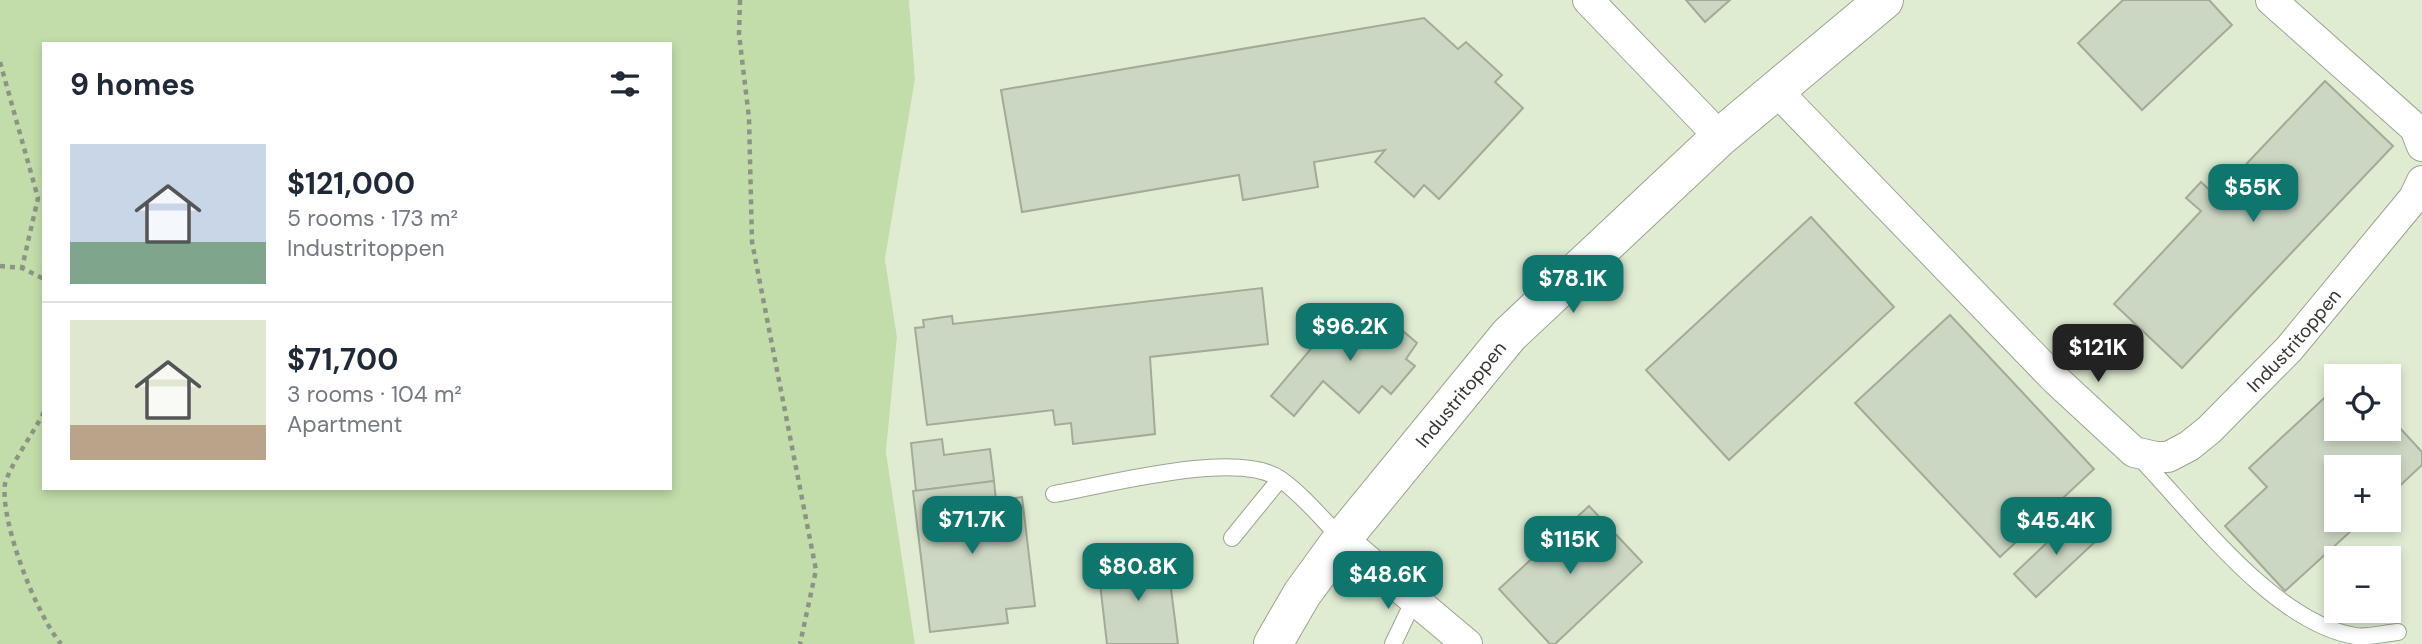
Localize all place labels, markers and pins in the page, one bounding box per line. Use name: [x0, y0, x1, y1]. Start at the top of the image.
pin: $55K: [2212, 164, 2294, 224]
pin: $78.1K: [1516, 256, 1630, 315]
pin: $96.2K: [1293, 304, 1407, 363]
pin: $121K: [2049, 324, 2147, 384]
pin: $71.7K: [915, 496, 1029, 556]
pin: $45.4K: [1999, 498, 2113, 557]
pin: $115K: [1521, 516, 1619, 576]
pin: $80.8K: [1081, 544, 1195, 603]
pin: $48.6K: [1331, 552, 1445, 611]

